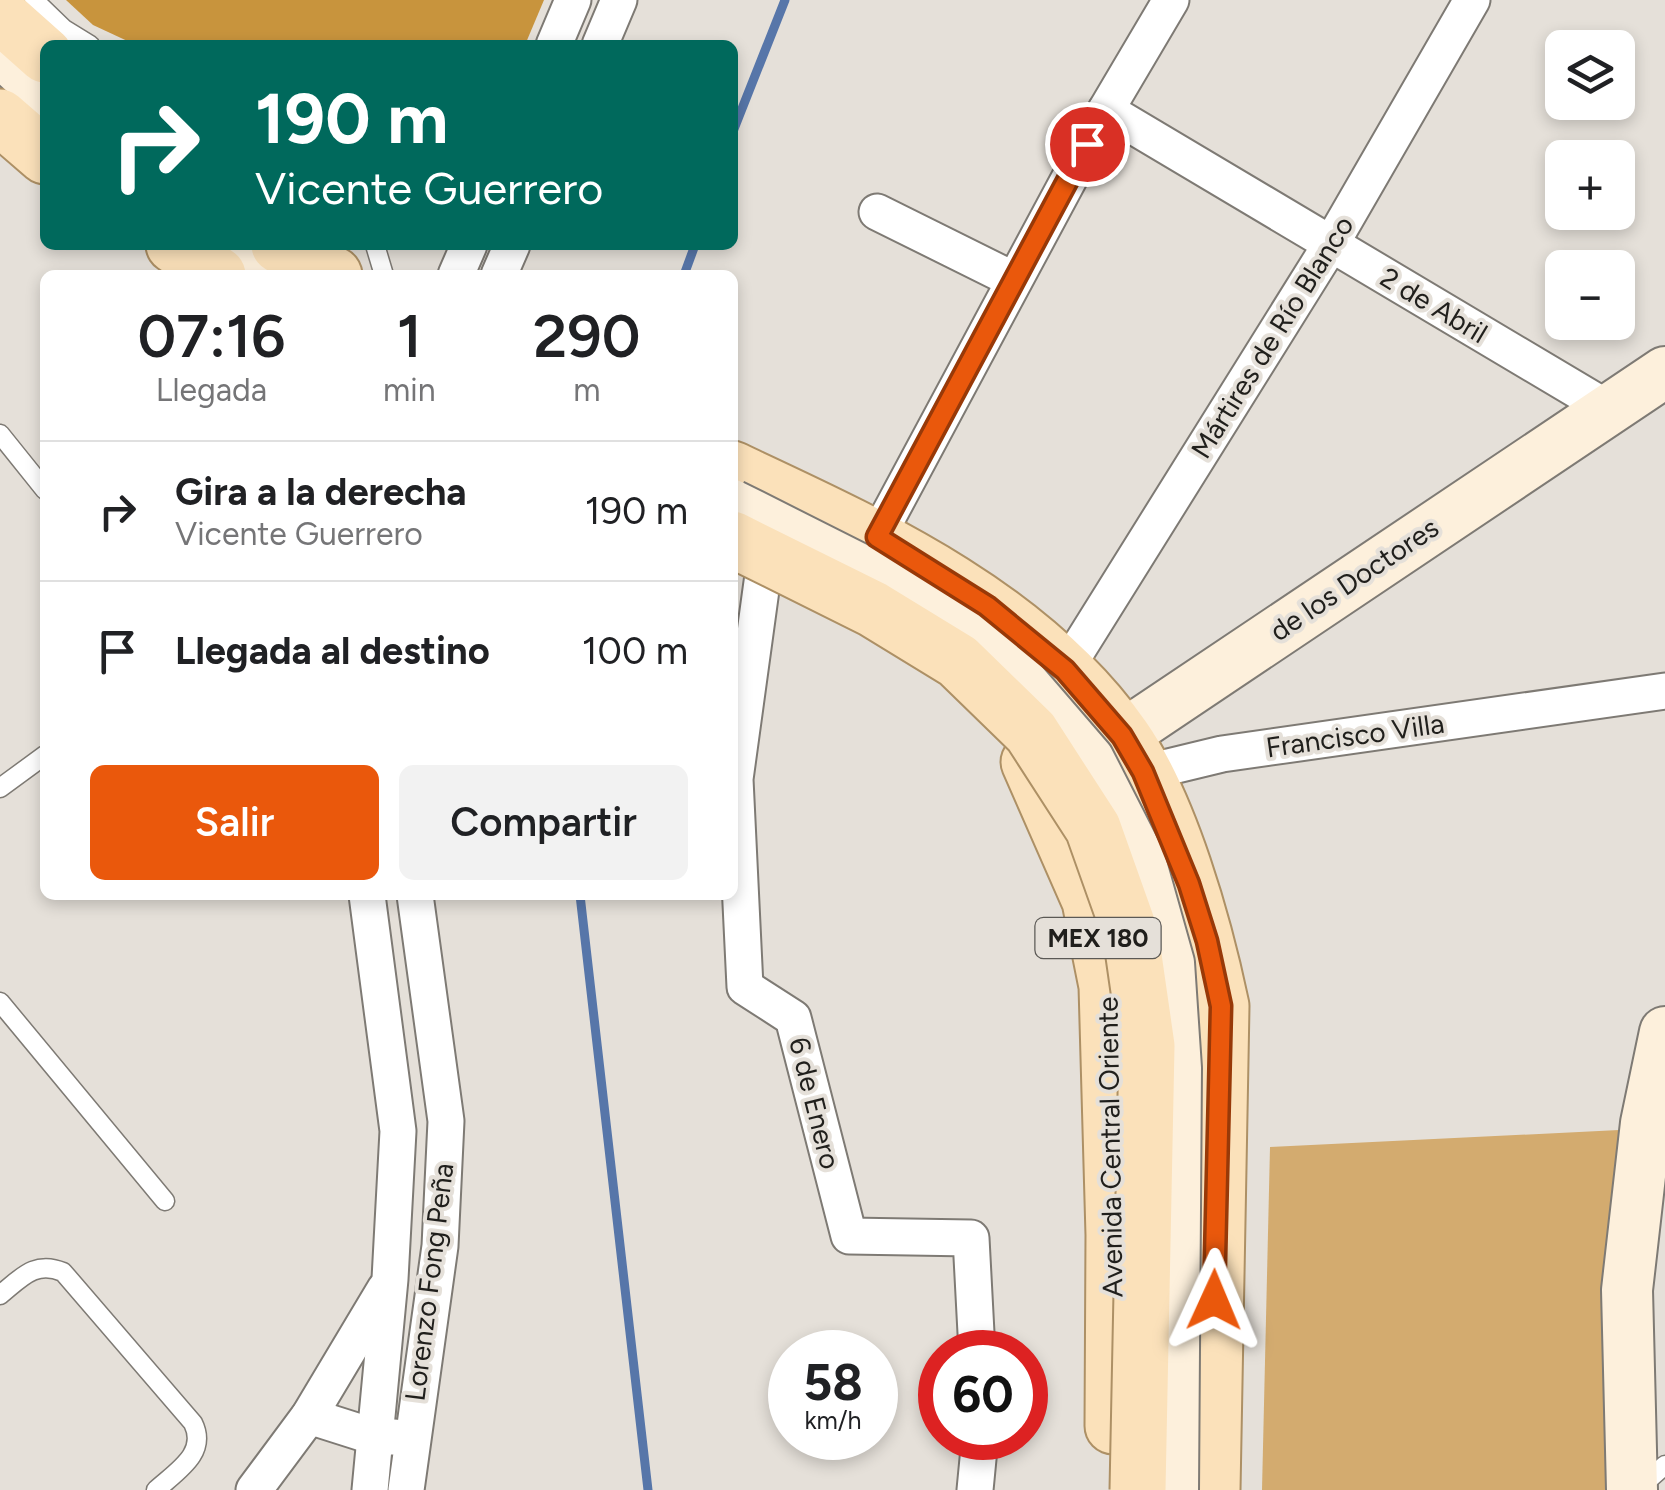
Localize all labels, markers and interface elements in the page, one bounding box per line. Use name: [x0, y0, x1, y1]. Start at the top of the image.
map controls: [1545, 30, 1635, 340]
button: layers: [1545, 30, 1635, 120]
text: 190 m: [255, 76, 448, 161]
icon: right: [90, 80, 220, 210]
pin: [1045, 102, 1130, 187]
icon: arrive: [1060, 117, 1115, 172]
button: +: [1545, 140, 1635, 230]
text: Vicente Guerrero: [255, 161, 603, 215]
street label: Mártires de Río Blanco: [1184, 209, 1360, 465]
button: −: [1545, 250, 1635, 340]
street label: 2 de Abril: [1374, 260, 1494, 350]
text: 07:16: [137, 300, 286, 372]
text: 1: [397, 300, 422, 372]
text: 290: [533, 300, 640, 372]
text: Llegada: [156, 371, 267, 409]
text: min: [383, 371, 436, 409]
text: m: [573, 371, 600, 409]
text: Gira a la derecha: [175, 469, 467, 515]
icon: right: [90, 484, 145, 539]
text: 190 m: [585, 488, 688, 534]
street label: de los Doctores: [1263, 510, 1445, 648]
text: Vicente Guerrero: [175, 515, 423, 553]
icon: arrive: [90, 624, 145, 679]
text: Llegada al destino: [175, 628, 490, 674]
text: 100 m: [582, 628, 688, 674]
street label: Francisco Villa: [1264, 706, 1446, 764]
button: Salir: [90, 765, 379, 880]
button: Compartir: [399, 765, 688, 880]
road number: MEX 180: [1036, 918, 1160, 958]
street label: Avenida Central Oriente: [1090, 996, 1130, 1298]
street label: 6 de Enero: [782, 1034, 848, 1172]
street label: Lorenzo Fong Peña: [398, 1161, 460, 1403]
position arrow: [1162, 1248, 1266, 1352]
speed limit sign: 60: [918, 1330, 1048, 1460]
text: 58: [803, 1352, 863, 1413]
text: km/h: [804, 1405, 862, 1435]

